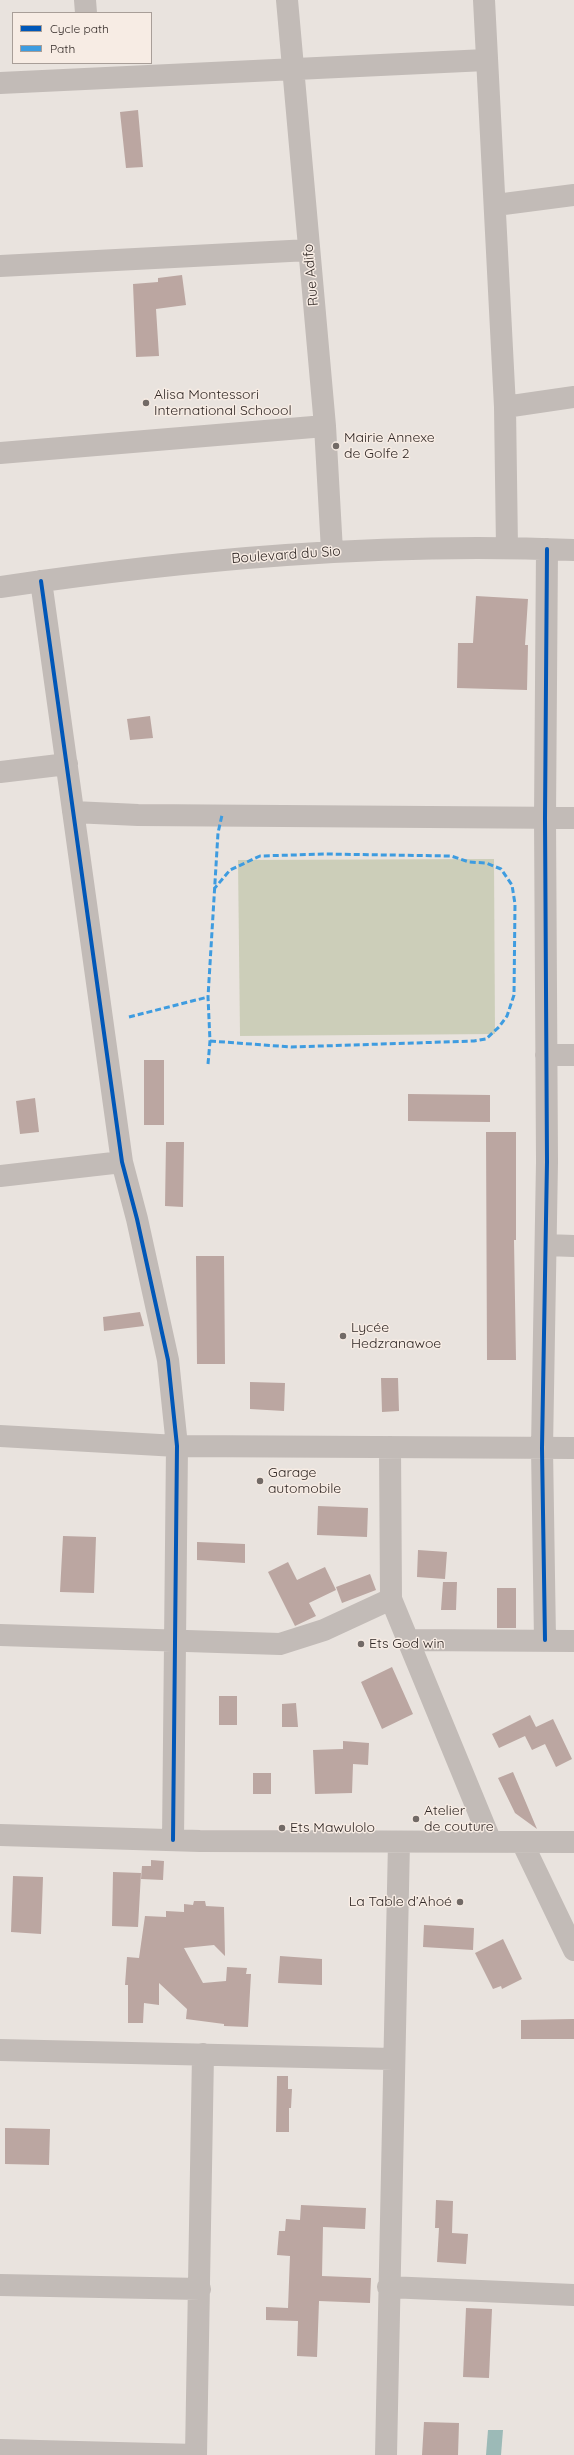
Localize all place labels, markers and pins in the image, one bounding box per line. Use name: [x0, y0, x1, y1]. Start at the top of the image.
place label: Alisa Montessori International Schoool: [154, 387, 292, 420]
marker: Alisa Montessori International Schoool: [141, 398, 151, 408]
place label: Mairie Annexe de Golfe 2: [344, 430, 435, 462]
marker: Mairie Annexe de Golfe 2: [331, 441, 341, 451]
place label: Lycée Hedzranawoe: [351, 1320, 441, 1352]
marker: Lycée Hedzranawoe: [338, 1331, 348, 1341]
place label: Garage automobile: [268, 1465, 341, 1498]
marker: Garage automobile: [255, 1476, 265, 1486]
place label: Ets God win: [369, 1636, 444, 1652]
marker: Ets God win: [356, 1639, 366, 1649]
place label: Atelier de couture: [424, 1803, 494, 1836]
marker: Atelier de couture: [411, 1814, 421, 1824]
place label: Ets Mawulolo: [290, 1820, 375, 1836]
marker: Ets Mawulolo: [277, 1823, 287, 1833]
place label: La Table d’Ahoé: [349, 1894, 452, 1910]
marker: La Table d’Ahoé: [455, 1897, 465, 1907]

